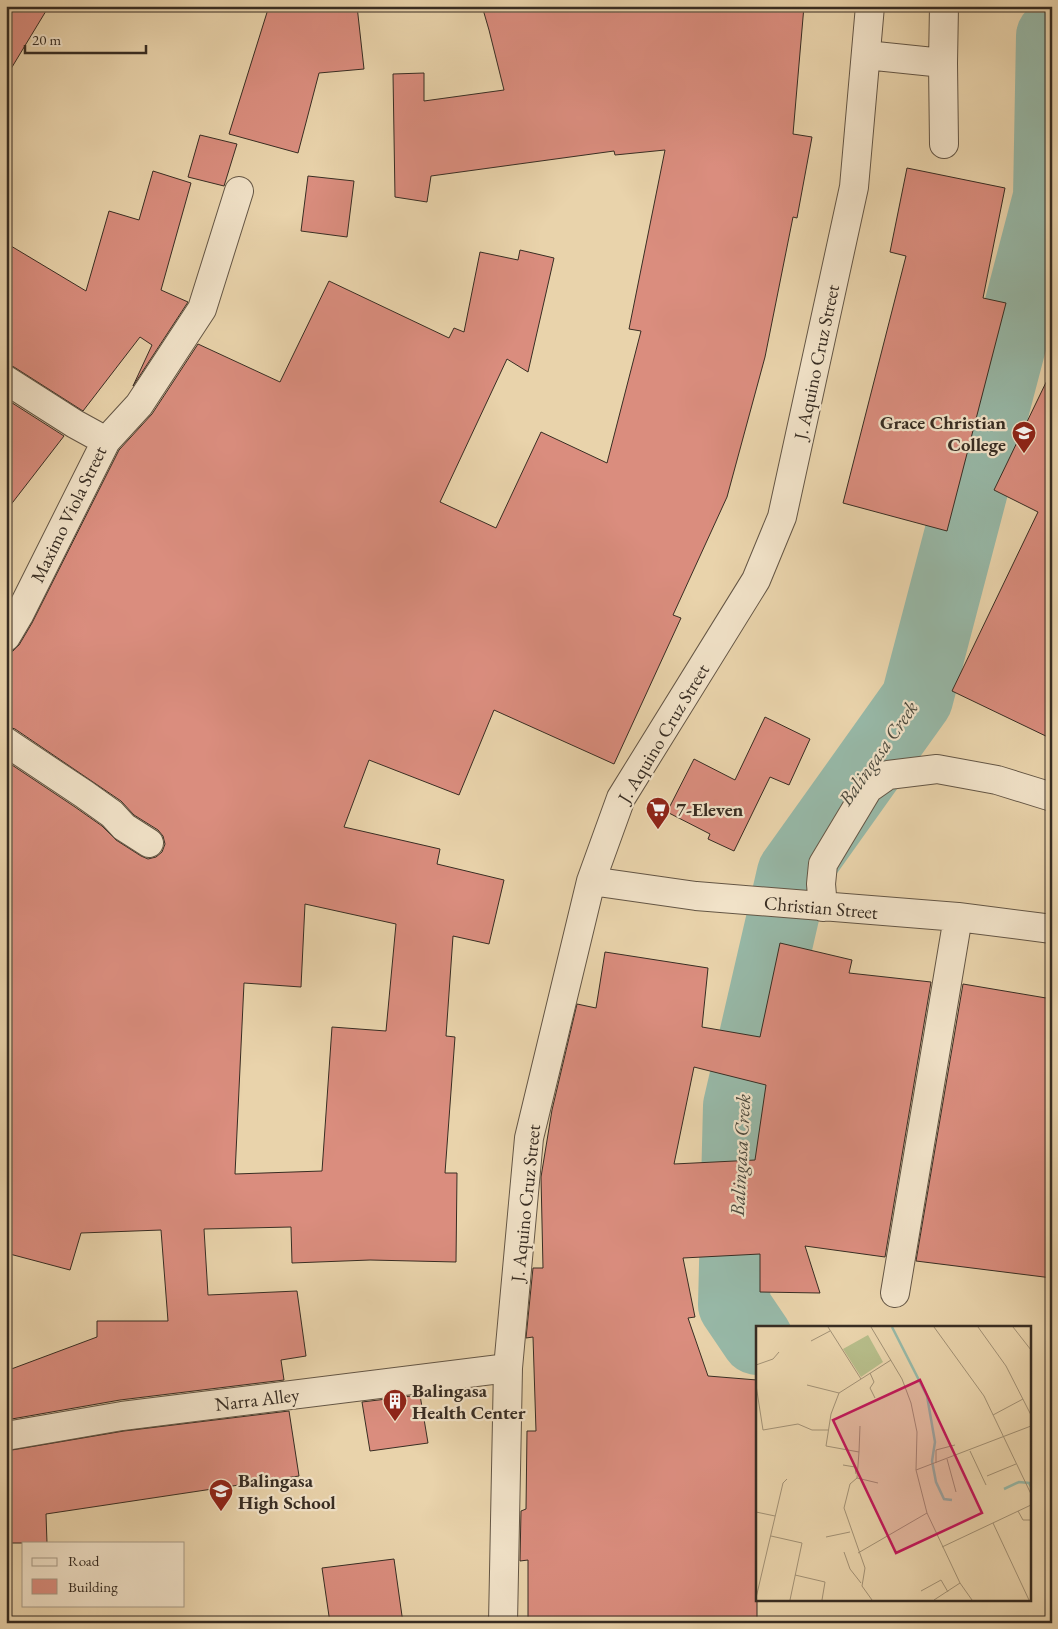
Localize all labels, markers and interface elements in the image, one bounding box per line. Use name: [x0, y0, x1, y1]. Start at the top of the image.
scale bar: [25, 22, 146, 54]
text: 20 m: [32, 30, 61, 49]
street label: J. Aquino Cruz Street: [787, 282, 845, 444]
place label: Grace Christian College: [880, 410, 1006, 457]
school or university icon: Grace Christian College: [1011, 420, 1037, 454]
street label: Maximo Viola Street: [25, 442, 112, 587]
street label: J. Aquino Cruz Street: [611, 659, 715, 809]
water label: Balingasa Creek: [832, 695, 924, 811]
supermarket icon: 7-Eleven: [645, 796, 671, 830]
place label: 7-Eleven: [676, 797, 744, 822]
street label: Christian Street: [763, 890, 879, 925]
water label: Balingasa Creek: [724, 1093, 756, 1218]
street label: J. Aquino Cruz Street: [505, 1123, 546, 1285]
inset map: [756, 1326, 1030, 1602]
place label: Balingasa Health Center: [412, 1378, 526, 1425]
street label: Narra Alley: [214, 1382, 301, 1417]
building icon: Balingasa Health Center: [382, 1388, 408, 1422]
place label: Balingasa High School: [238, 1468, 336, 1515]
school or university icon: Balingasa High School: [208, 1478, 234, 1512]
legend: [22, 1542, 185, 1606]
text: Road: [68, 1551, 100, 1570]
text: Building: [68, 1577, 118, 1596]

